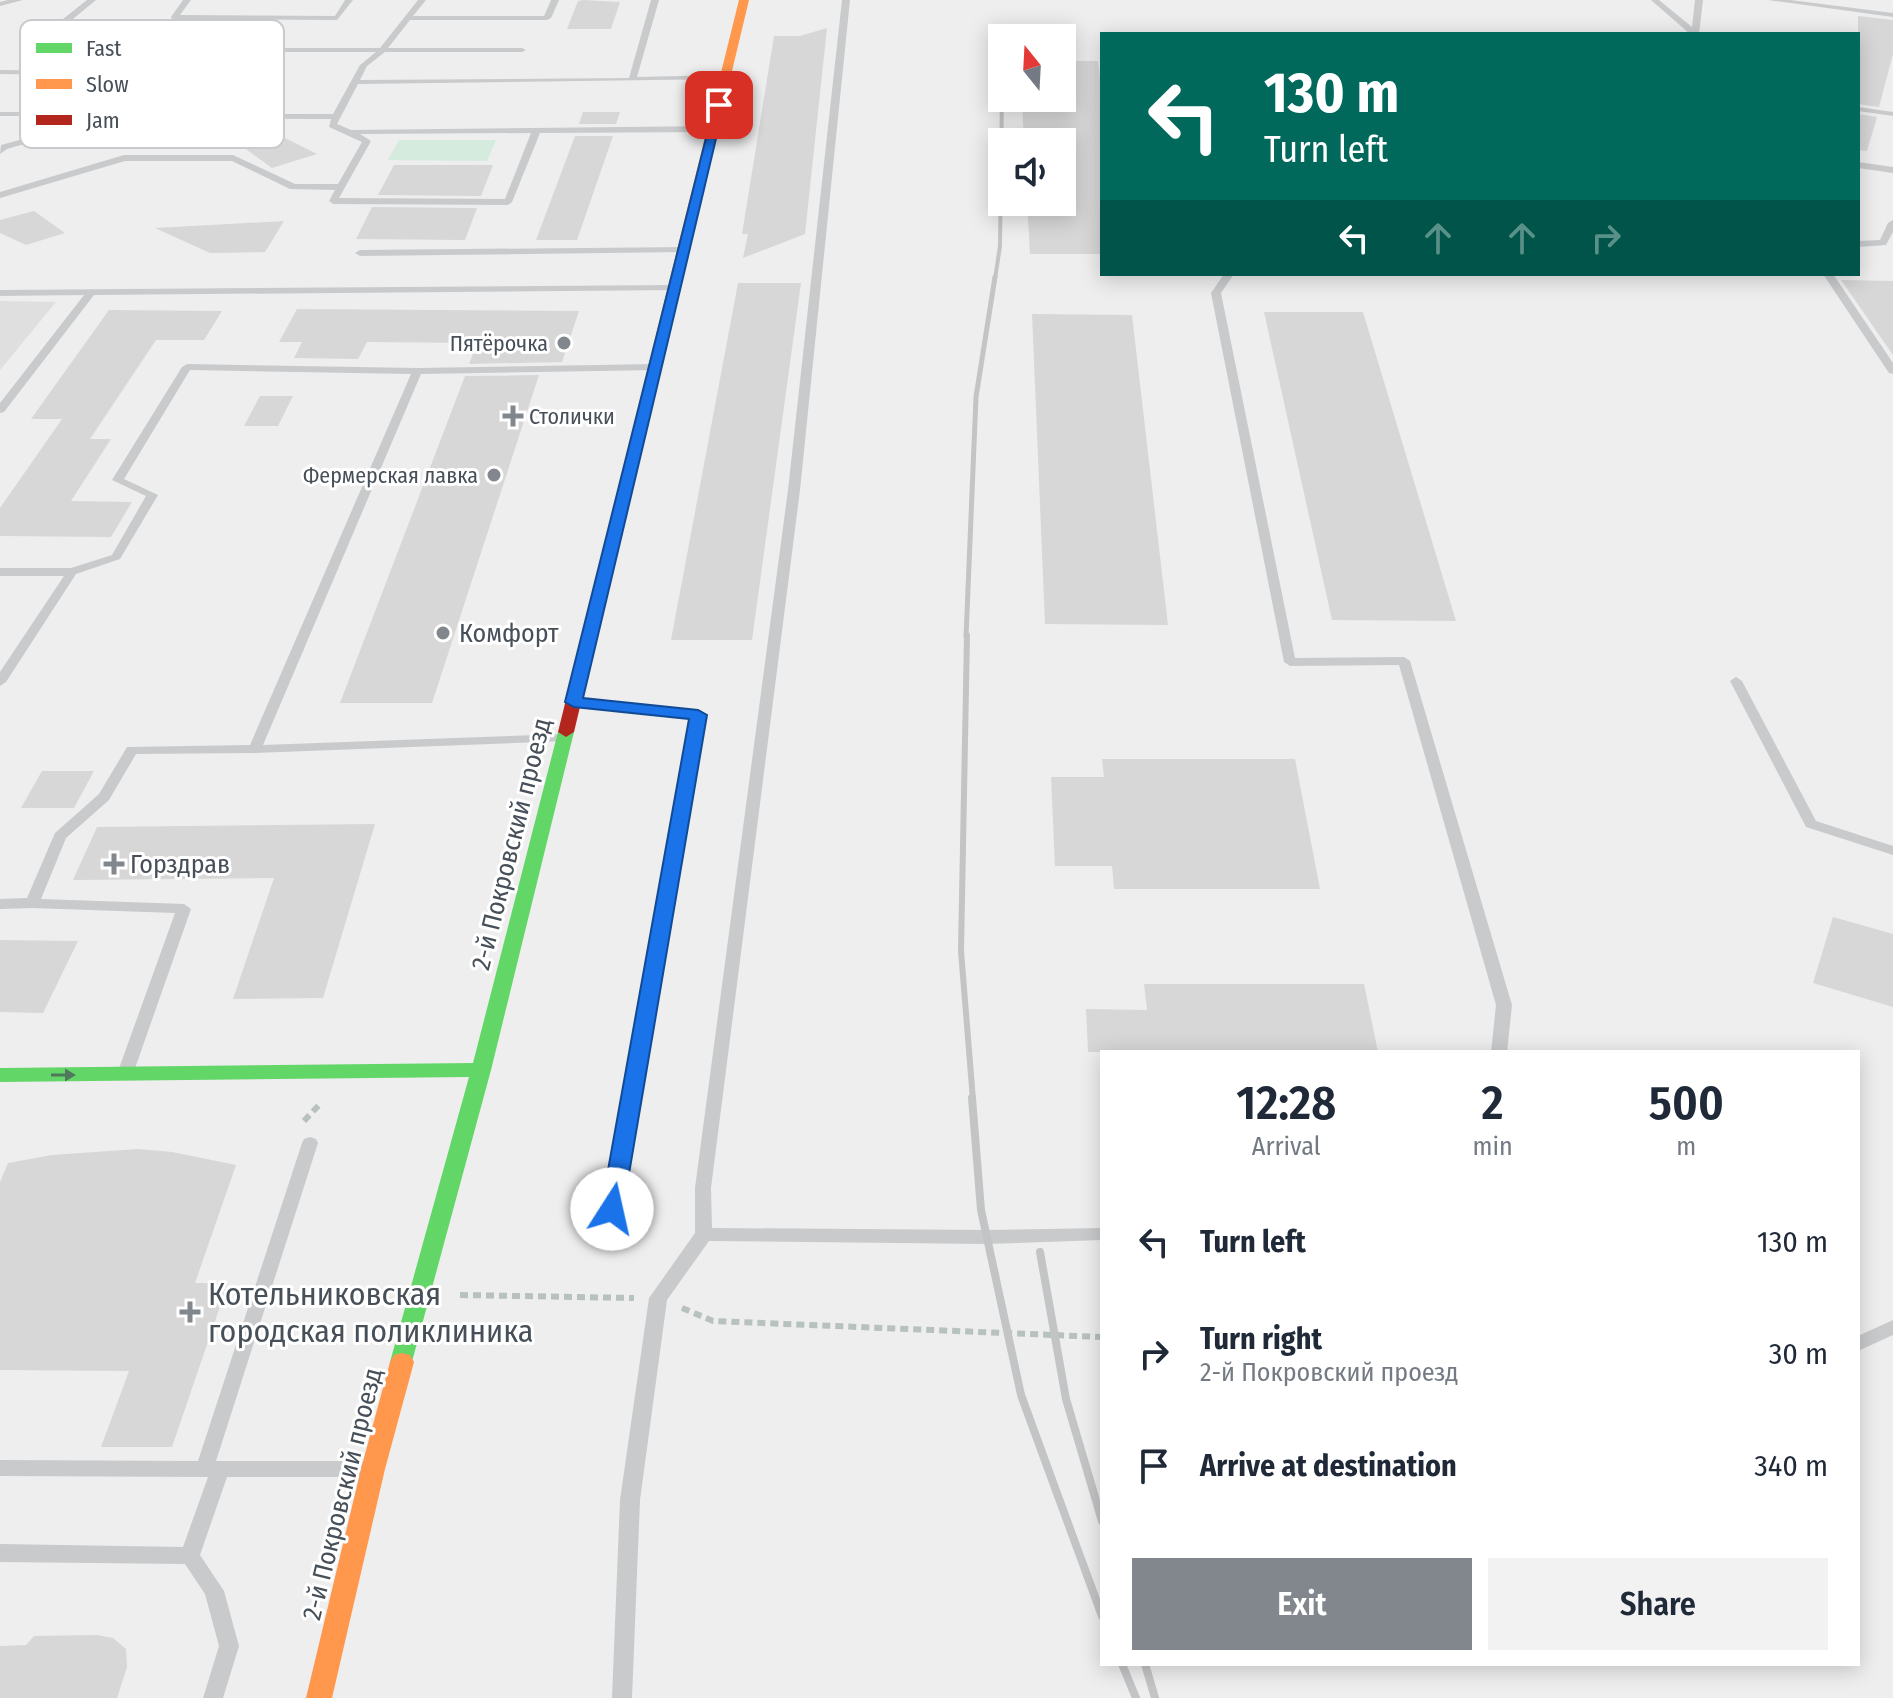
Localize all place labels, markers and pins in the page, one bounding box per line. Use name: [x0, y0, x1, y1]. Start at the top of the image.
pin: [685, 71, 753, 139]
place label: Пятёрочка: [450, 330, 548, 357]
marker: Пятёрочка: [555, 334, 573, 352]
place label: Столички: [529, 403, 615, 430]
marker: Столички: [504, 407, 522, 425]
place label: Фермерская лавка: [303, 462, 478, 489]
marker: Фермерская лавка: [485, 466, 503, 484]
place label: Комфорт: [459, 618, 559, 649]
marker: Комфорт: [434, 624, 452, 642]
place label: Горздрав: [130, 849, 230, 880]
marker: Горздрав: [105, 855, 123, 873]
place label: Котельниковская городская поликлиника: [208, 1275, 534, 1350]
marker: Котельниковская городская поликлиника: [179, 1301, 201, 1323]

